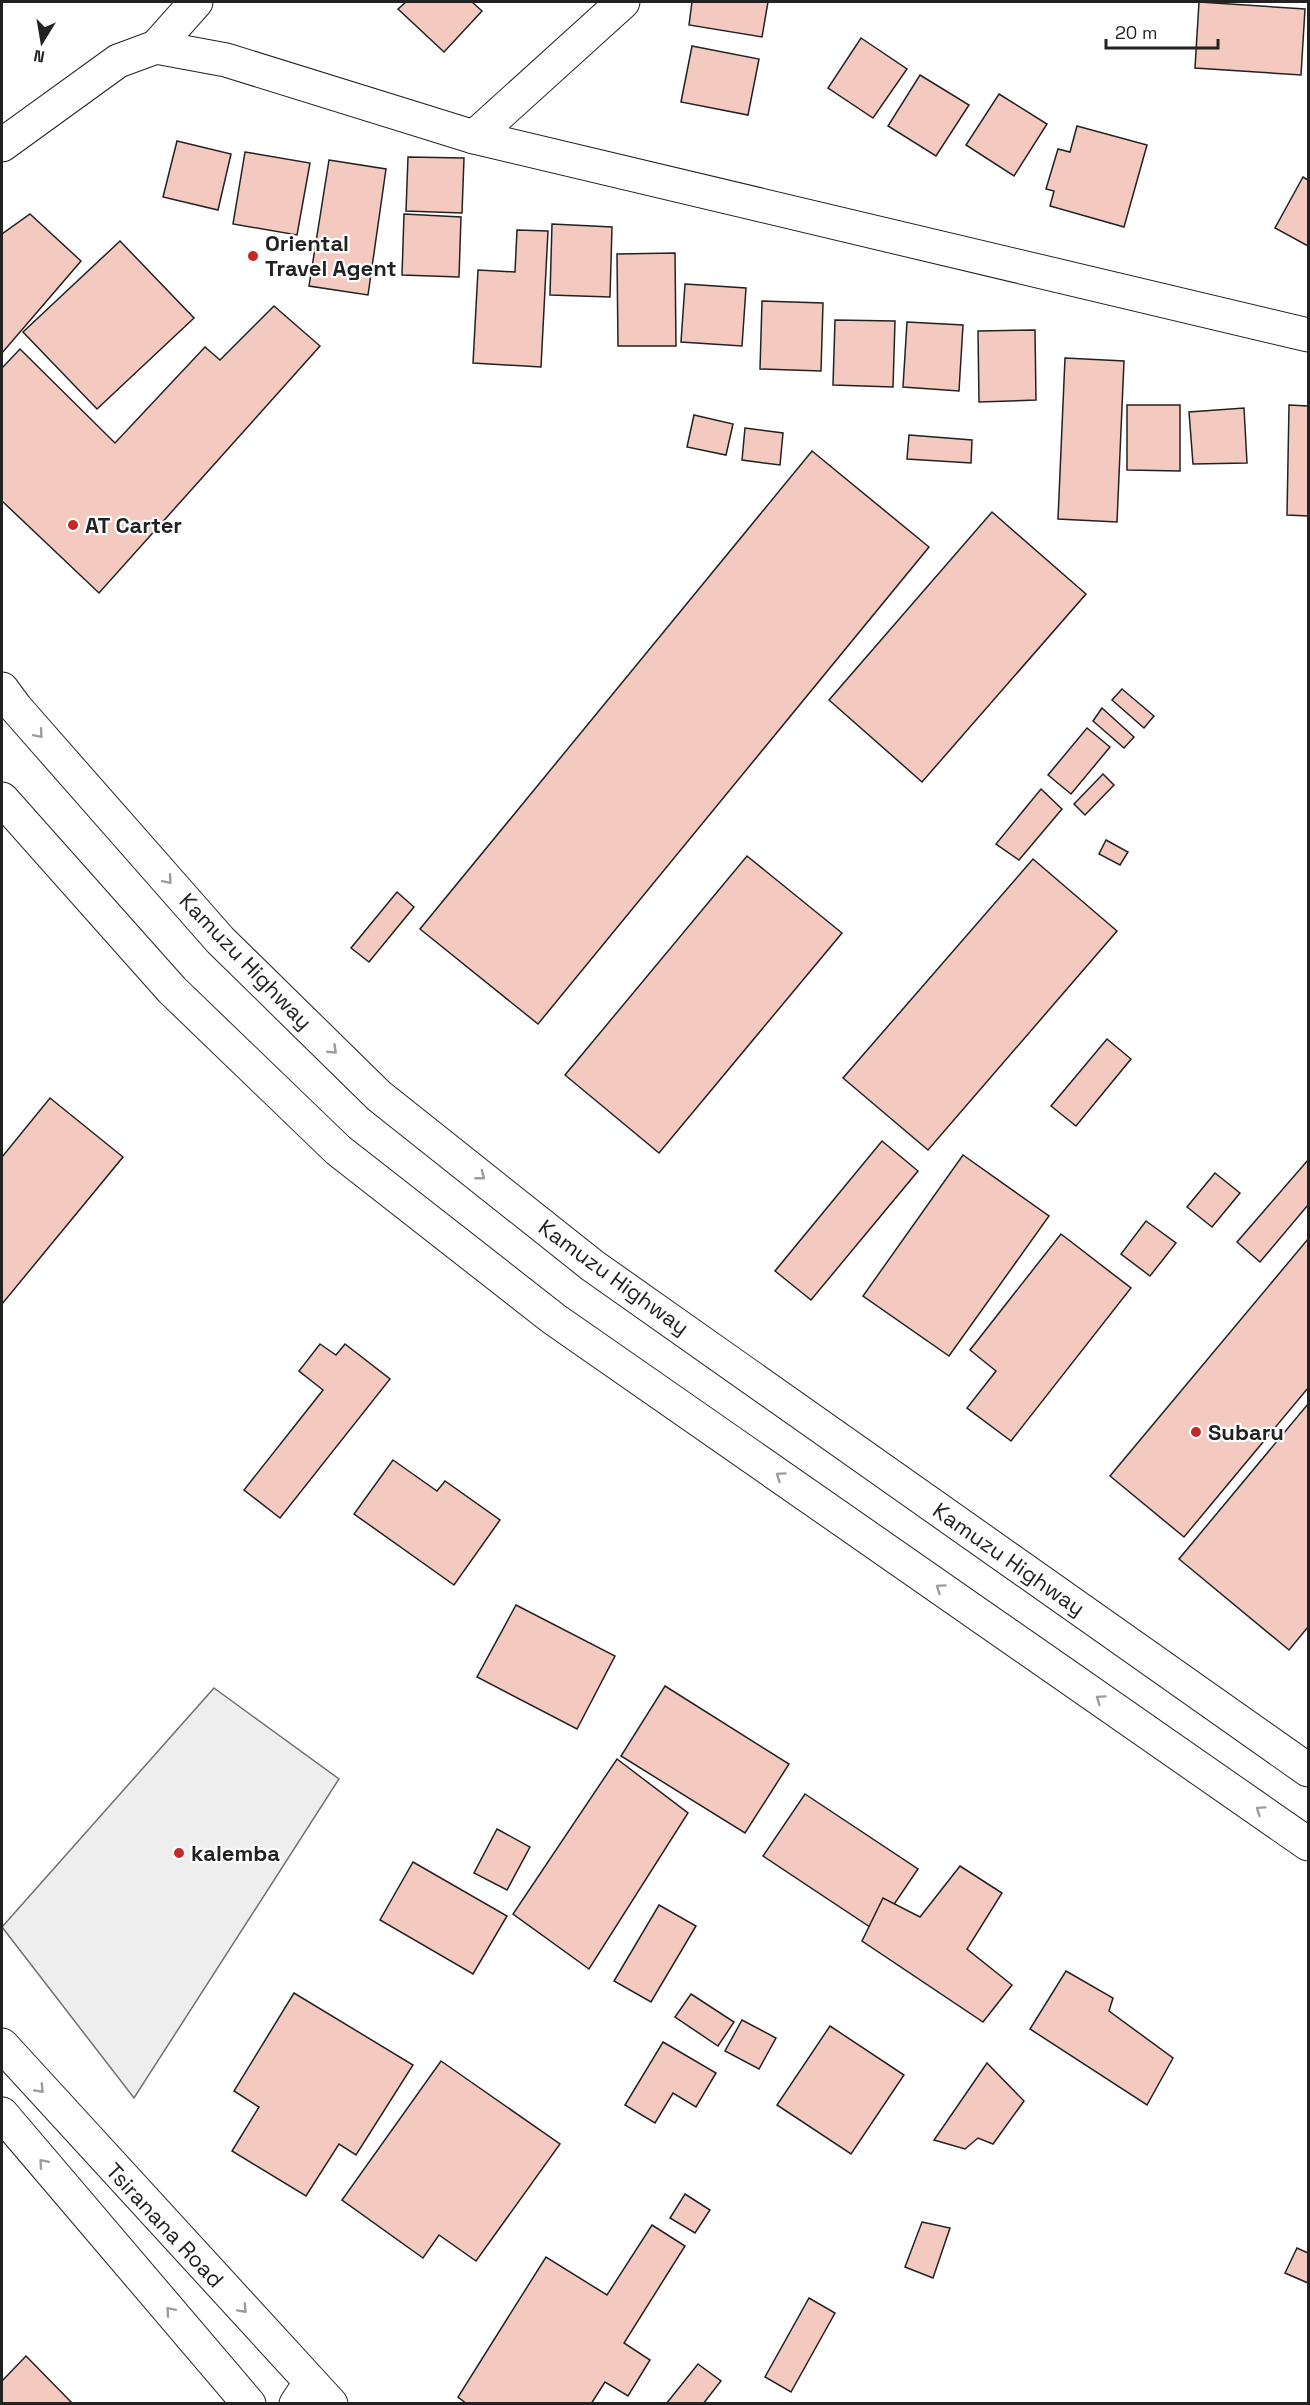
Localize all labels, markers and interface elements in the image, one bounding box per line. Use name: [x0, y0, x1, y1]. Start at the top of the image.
north arrow: [12, 12, 72, 72]
scale bar: [1106, 12, 1218, 50]
text: 20 m: [1115, 21, 1158, 44]
text: N: [32, 45, 47, 68]
place label: Oriental Travel Agent: [265, 229, 397, 282]
marker: Oriental Travel Agent: [246, 249, 260, 263]
place label: AT Carter: [85, 511, 182, 539]
marker: AT Carter: [66, 518, 80, 532]
one-way arrow: [32, 727, 43, 738]
one-way arrow: [161, 874, 172, 884]
street label: Kamuzu Highway: [174, 887, 318, 1035]
one-way arrow: [326, 1043, 336, 1054]
one-way arrow: [474, 1169, 485, 1180]
street label: Kamuzu Highway: [533, 1213, 695, 1341]
place label: Subaru: [1208, 1418, 1284, 1446]
marker: Subaru: [1189, 1425, 1203, 1439]
one-way arrow: [776, 1472, 787, 1483]
street label: Kamuzu Highway: [927, 1496, 1091, 1622]
one-way arrow: [936, 1584, 947, 1595]
one-way arrow: [1096, 1695, 1107, 1706]
one-way arrow: [1256, 1806, 1267, 1817]
place label: kalemba: [191, 1839, 280, 1867]
marker: kalemba: [172, 1846, 186, 1860]
one-way arrow: [33, 2082, 44, 2092]
street label: Tsiranana Road: [100, 2157, 230, 2293]
one-way arrow: [40, 2159, 51, 2170]
one-way arrow: [236, 2303, 247, 2313]
one-way arrow: [166, 2307, 177, 2318]

